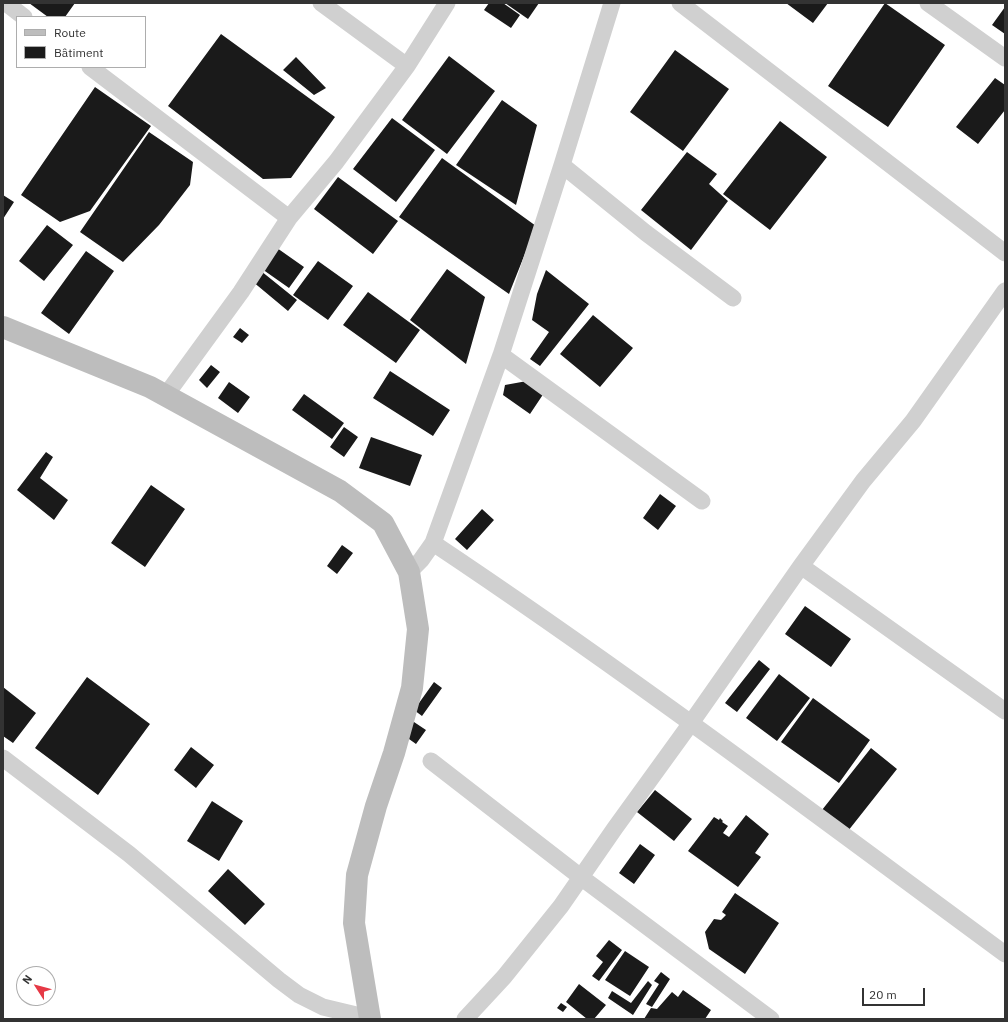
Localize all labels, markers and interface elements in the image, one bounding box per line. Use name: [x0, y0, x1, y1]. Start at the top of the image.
legend: [16, 16, 146, 68]
text: Route: [54, 25, 86, 40]
text: Bâtiment: [54, 45, 104, 60]
north arrow: [16, 966, 56, 1006]
text: N: [19, 972, 35, 987]
scale bar: [864, 980, 927, 1006]
text: 20 m: [869, 987, 897, 1002]

